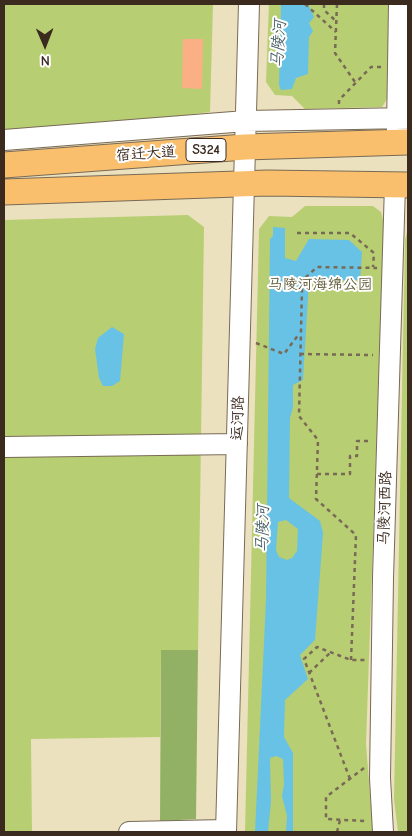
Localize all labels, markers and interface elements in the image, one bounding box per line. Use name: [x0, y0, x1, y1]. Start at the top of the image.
water label: 马陵河: [268, 19, 290, 69]
north arrow: [20, 20, 70, 70]
text: N: [41, 52, 50, 69]
road number: S324: [186, 138, 226, 162]
street label: 宿迁大道: [115, 143, 177, 165]
park label: 马陵河海绵公园: [268, 276, 372, 294]
street label: 运河路: [228, 395, 248, 441]
street label: 马陵河西路: [375, 470, 395, 546]
water label: 马陵河: [253, 505, 273, 553]

